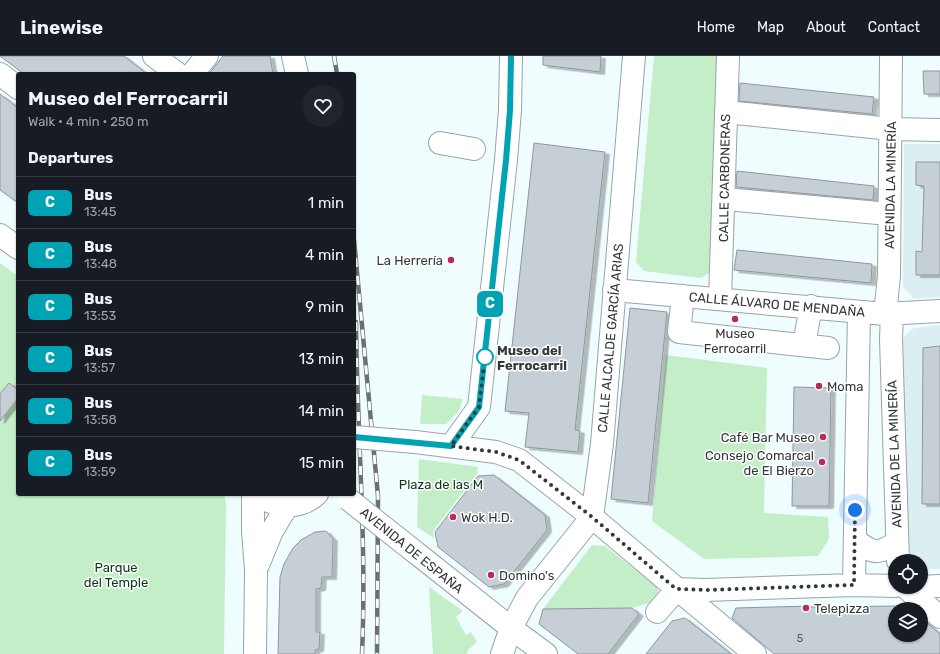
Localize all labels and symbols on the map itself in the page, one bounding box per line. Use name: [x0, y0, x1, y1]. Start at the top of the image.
street label: CALLE CARBONERAS: [716, 114, 733, 242]
street label: AVENIDA LA MINERÍA: [882, 121, 899, 249]
street label: CALLE ALCALDE GARCÍA ARIAS: [595, 243, 626, 433]
place label: La Herrería: [376, 253, 443, 268]
marker: La Herrería: [446, 255, 456, 265]
street label: CALLE ÁLVARO DE MENDAÑA: [688, 289, 866, 320]
line badge: C: [477, 291, 503, 317]
marker: Museo Ferrocarril: [730, 314, 740, 324]
place label: Museo Ferrocarril: [704, 326, 766, 356]
place label: Museo del Ferrocarril: [497, 343, 567, 373]
marker: Museo del Ferrocarril: [476, 348, 494, 366]
place label: Moma: [827, 379, 864, 394]
street label: AVENIDA DE LA MINERÍA: [884, 380, 905, 528]
marker: Moma: [814, 381, 824, 391]
place label: Café Bar Museo: [721, 430, 815, 445]
marker: Café Bar Museo: [818, 432, 828, 442]
place label: Consejo Comarcal de El Bierzo: [705, 448, 814, 478]
marker: Consejo Comarcal de El Bierzo: [817, 457, 827, 467]
park label: Plaza de las M: [399, 477, 483, 492]
your location: [845, 500, 865, 520]
street label: AVENIDA DE ESPAÑA: [357, 504, 466, 597]
place label: Wok H.D.: [461, 510, 513, 525]
marker: Wok H.D.: [448, 512, 458, 522]
park label: Parque del Temple: [84, 560, 148, 590]
place label: Domino's: [499, 568, 555, 583]
marker: Domino's: [486, 570, 496, 580]
place label: Telepizza: [814, 601, 869, 616]
marker: Telepizza: [801, 603, 811, 613]
house number: 5: [797, 632, 804, 645]

